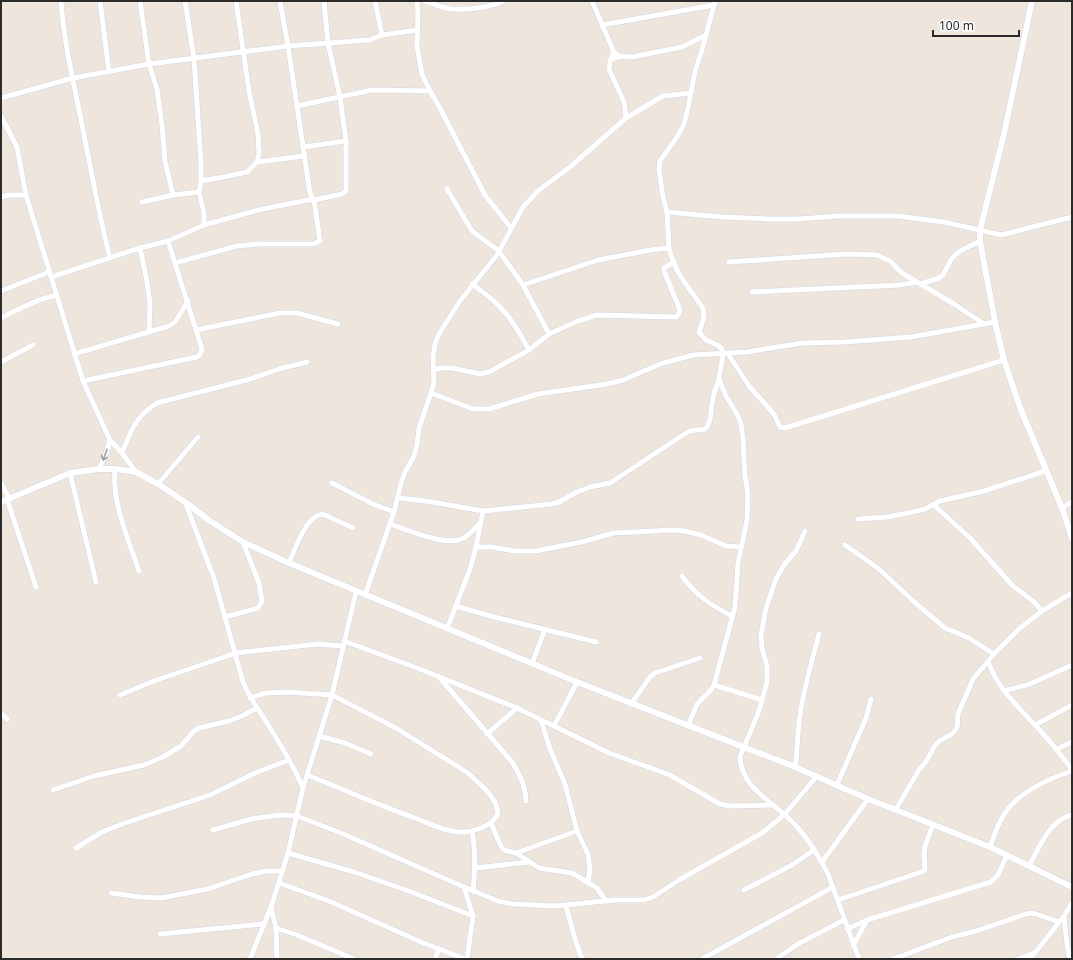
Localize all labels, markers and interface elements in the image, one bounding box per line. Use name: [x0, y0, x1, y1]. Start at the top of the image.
scale bar: [933, 12, 1019, 38]
text: 100 m: [939, 17, 974, 34]
one-way arrow: [101, 449, 109, 461]

